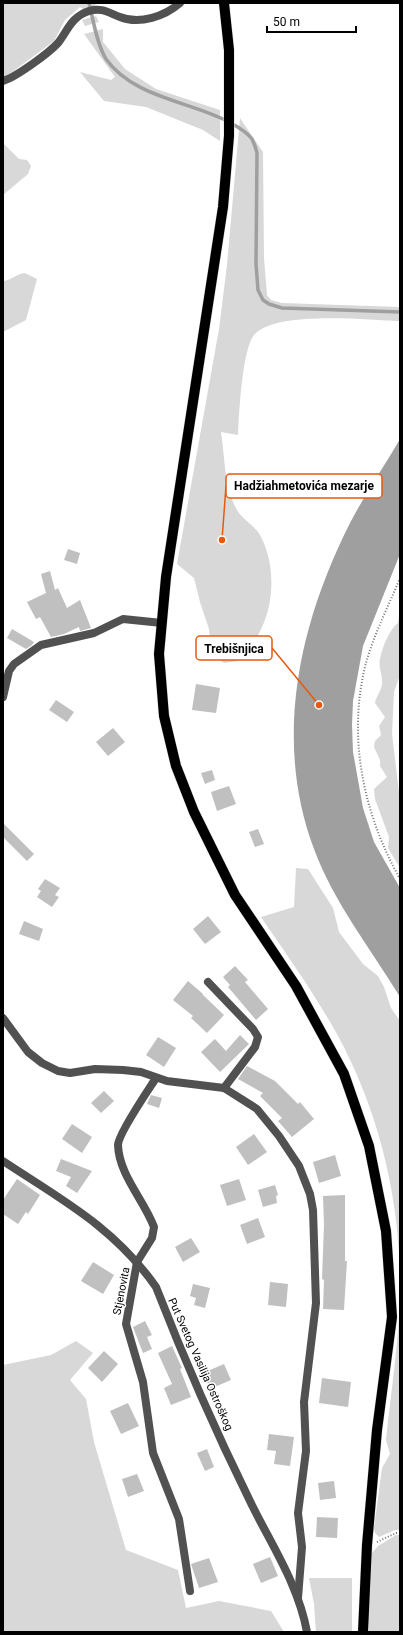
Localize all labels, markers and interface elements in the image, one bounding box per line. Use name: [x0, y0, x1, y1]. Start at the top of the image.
scale bar: [267, 8, 356, 34]
text: 50 m: [273, 15, 300, 29]
callout: Hadžiahmetovića mezarje: [226, 474, 382, 498]
text: Hadžiahmetovića mezarje: [234, 479, 374, 493]
callout: Trebišnjica: [196, 636, 272, 660]
text: Trebišnjica: [204, 642, 264, 656]
street label: Stjenovita: [110, 1266, 132, 1316]
street label: Put Svetog Vasilija Ostroškog: [165, 1296, 236, 1433]

